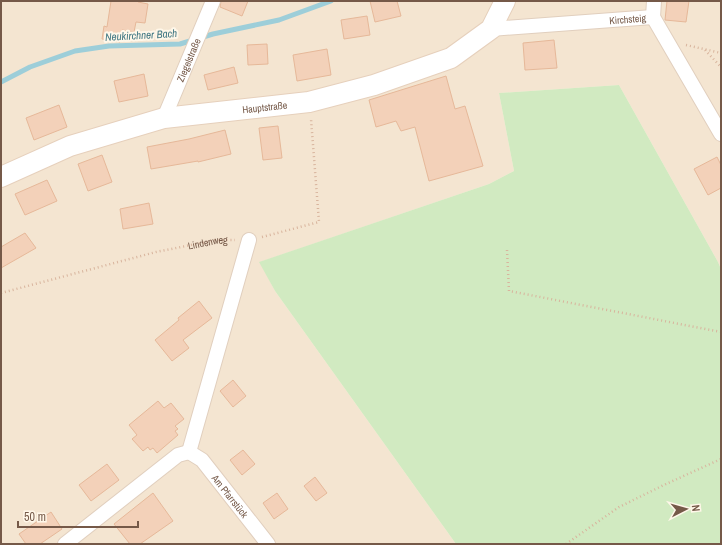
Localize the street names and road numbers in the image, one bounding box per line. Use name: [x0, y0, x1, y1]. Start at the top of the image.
street label: Kirchsteig: [609, 11, 647, 27]
street label: Ziegelstraße: [174, 36, 204, 84]
street label: Hauptstraße: [242, 98, 288, 116]
street label: Lindenweg: [187, 234, 228, 252]
street label: Am Pfarrstück: [208, 471, 251, 521]

